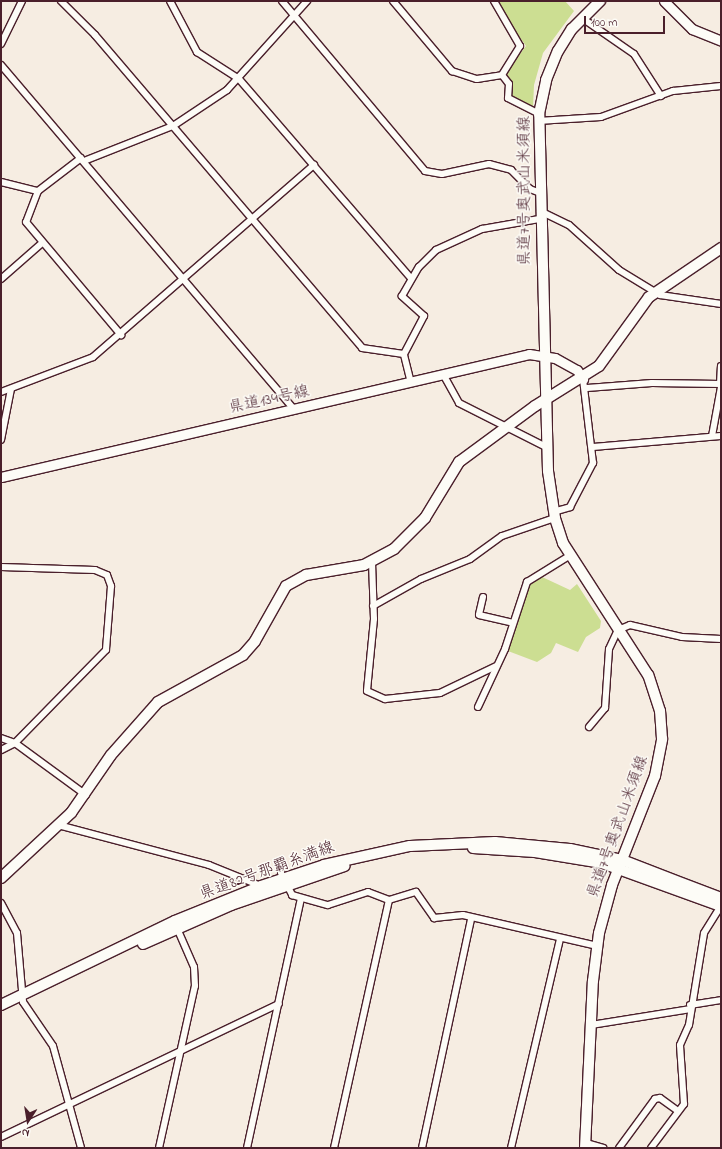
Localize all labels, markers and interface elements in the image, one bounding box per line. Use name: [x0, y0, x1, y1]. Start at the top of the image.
scale bar: [586, 8, 667, 34]
text: 100 m: [591, 14, 618, 32]
street label: 県道7号奥武山米須線: [515, 116, 535, 266]
street label: 県道134号線: [227, 382, 311, 418]
street label: 県道7号奥武山米須線: [583, 753, 653, 901]
street label: 県道82号那覇糸満線: [197, 838, 337, 904]
north arrow: [8, 1101, 48, 1141]
text: N: [20, 1124, 31, 1141]

